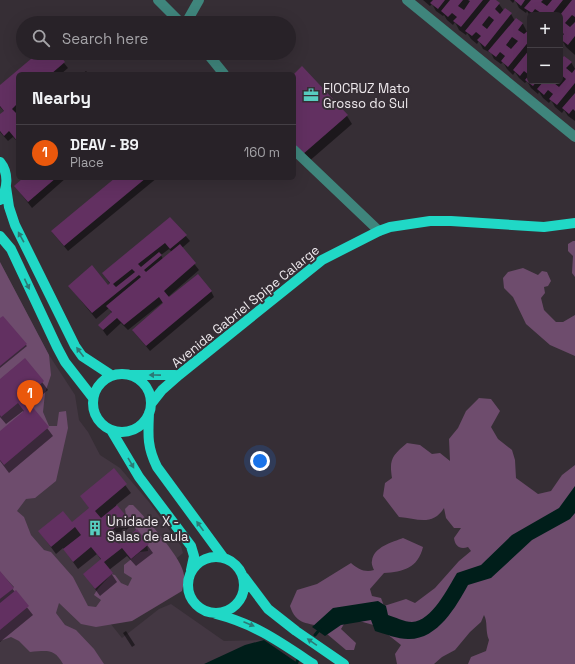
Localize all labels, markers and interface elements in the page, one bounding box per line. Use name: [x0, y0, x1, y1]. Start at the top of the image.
map controls: [527, 12, 563, 84]
button: +: [527, 12, 563, 48]
search box: [16, 16, 296, 60]
icon: search: [30, 27, 52, 49]
text: Search here: [62, 29, 148, 48]
button: −: [527, 48, 563, 84]
place label: FIOCRUZ Mato Grosso do Sul: [323, 80, 410, 112]
office icon: FIOCRUZ Mato Grosso do Sul: [302, 86, 320, 104]
text: Nearby: [32, 87, 91, 109]
text: DEAV - B9: [70, 135, 139, 154]
text: 1: [42, 144, 48, 161]
text: 160 m: [244, 144, 280, 161]
text: Place: [70, 154, 104, 171]
one-way arrow: [18, 231, 25, 243]
street label: Avenida Gabriel Spipe Calarge: [168, 241, 323, 371]
one-way arrow: [24, 279, 30, 290]
one-way arrow: [76, 347, 84, 358]
one-way arrow: [148, 372, 161, 378]
pin: 1: [17, 380, 43, 413]
your location: [250, 451, 270, 471]
one-way arrow: [127, 457, 134, 469]
place label: Unidade X - Salas de aula: [107, 513, 189, 545]
building icon: Unidade X - Salas de aula: [86, 519, 104, 537]
one-way arrow: [196, 521, 204, 531]
one-way arrow: [244, 622, 256, 628]
one-way arrow: [307, 638, 317, 646]

